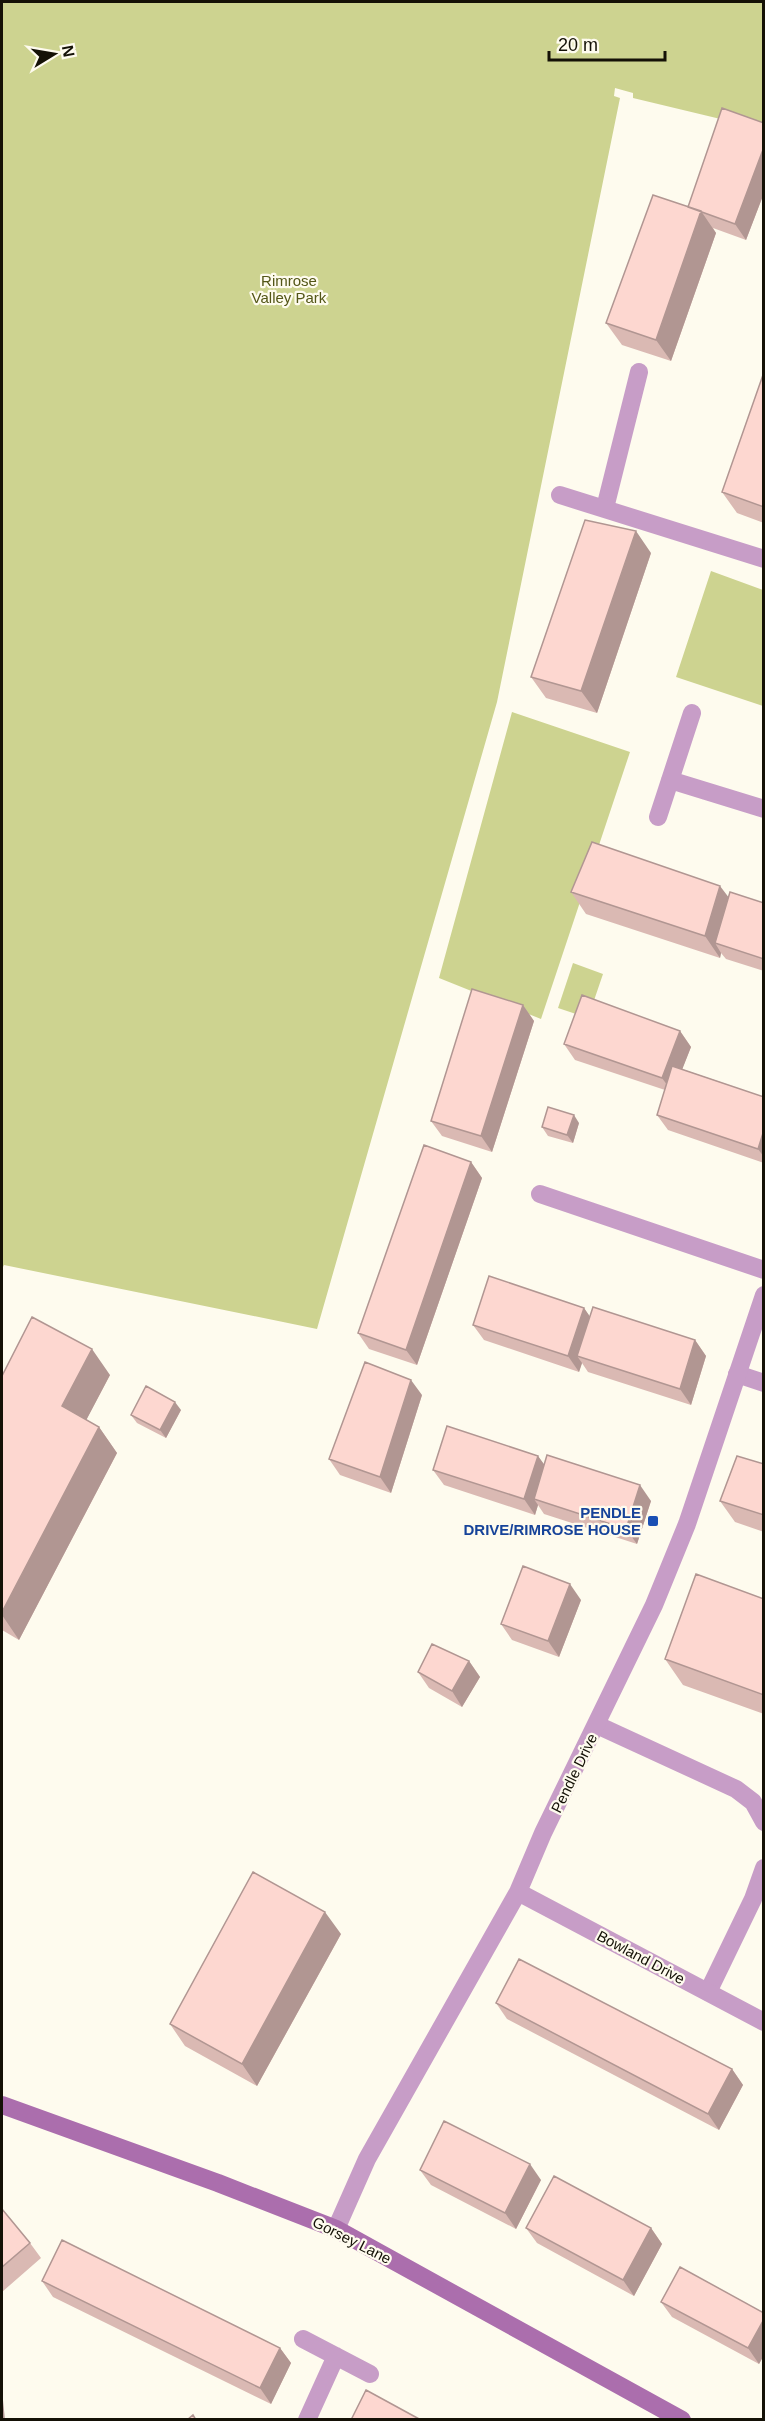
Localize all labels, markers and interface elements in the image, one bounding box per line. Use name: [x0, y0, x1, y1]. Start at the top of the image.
north arrow: [24, 24, 84, 84]
scale bar: [549, 24, 664, 62]
text: 20 m: [558, 35, 598, 55]
text: N: [59, 44, 78, 59]
park label: Rimrose Valley Park: [252, 272, 327, 306]
place label: PENDLE DRIVE/RIMROSE HOUSE: [463, 1504, 641, 1538]
marker: PENDLE DRIVE/RIMROSE HOUSE: [646, 1514, 660, 1528]
street label: Pendle Drive: [548, 1731, 600, 1815]
street label: Bowland Drive: [594, 1927, 688, 1987]
street label: Gorsey Lane: [310, 2213, 394, 2267]

